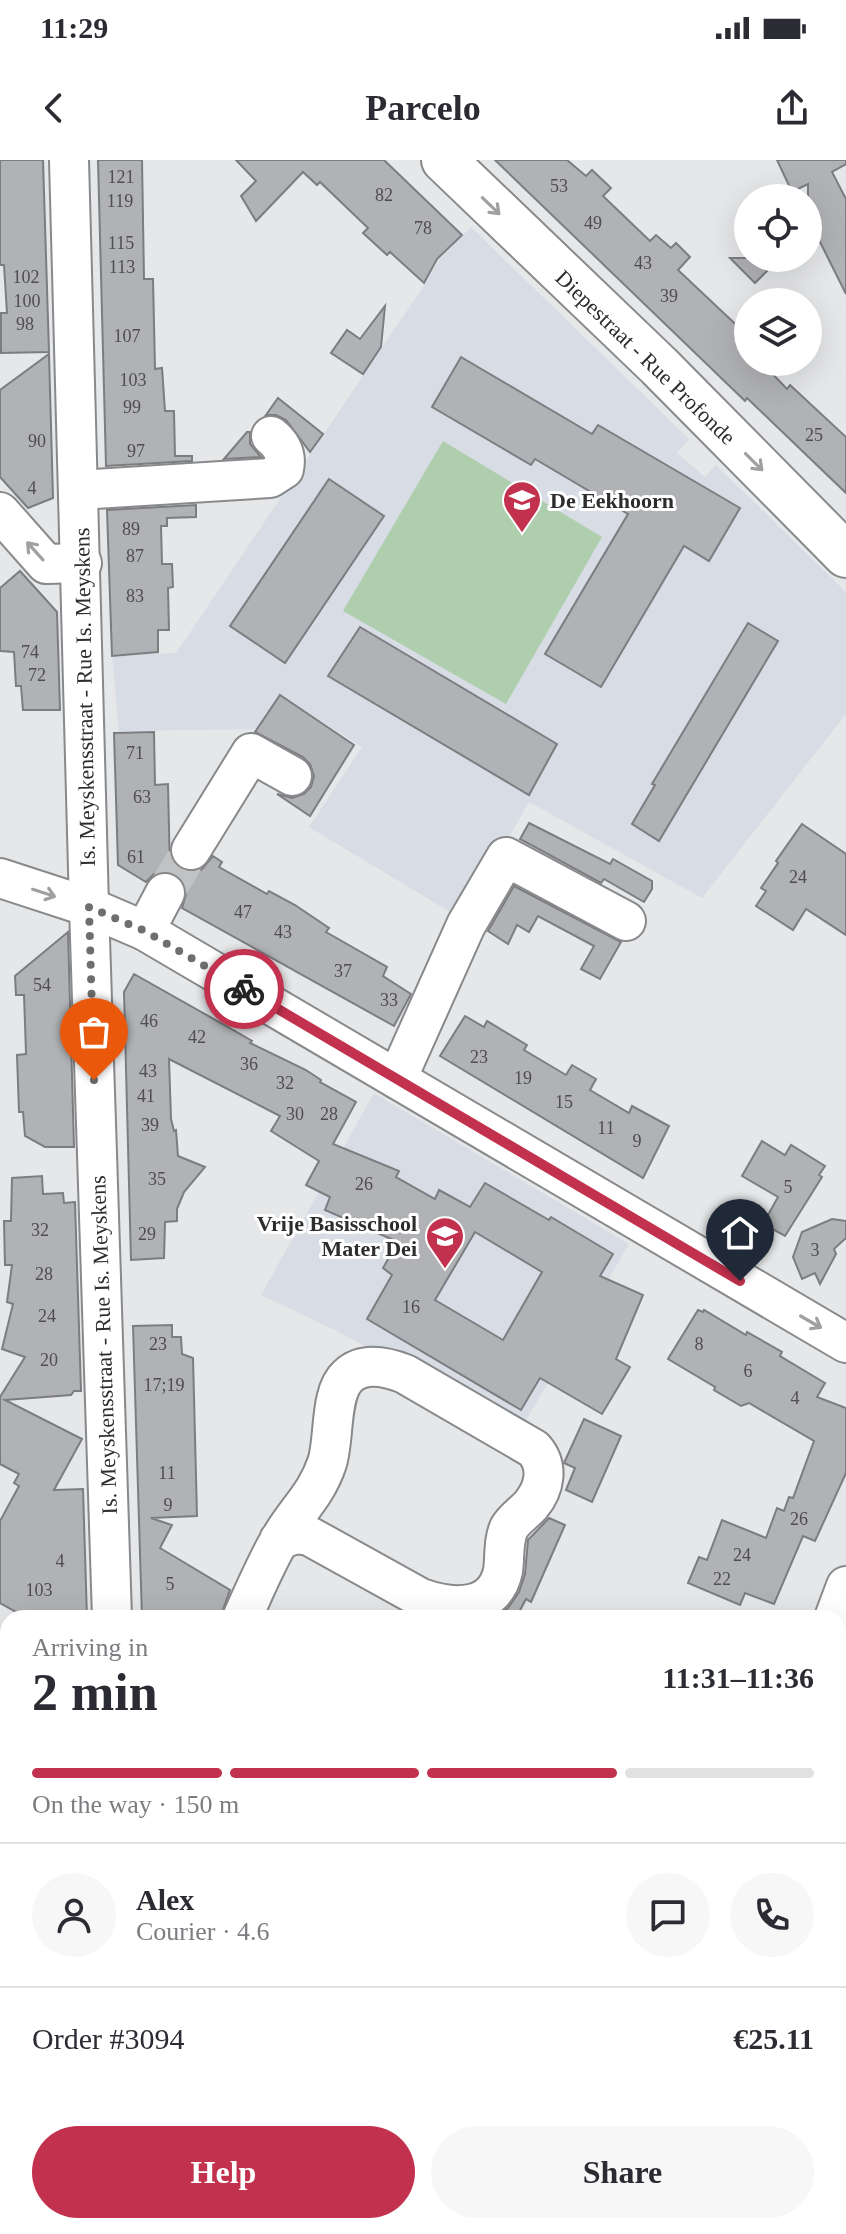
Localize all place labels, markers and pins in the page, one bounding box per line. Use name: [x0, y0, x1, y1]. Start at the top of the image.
school or university icon: De Eekhoorn: [501, 479, 543, 534]
place label: De Eekhoorn: [550, 488, 674, 513]
pin: [60, 998, 128, 1080]
pin: [706, 1199, 774, 1281]
place label: Vrije Basisschool Mater Dei: [257, 1211, 417, 1261]
school or university icon: Vrije Basisschool Mater Dei: [424, 1215, 466, 1270]

